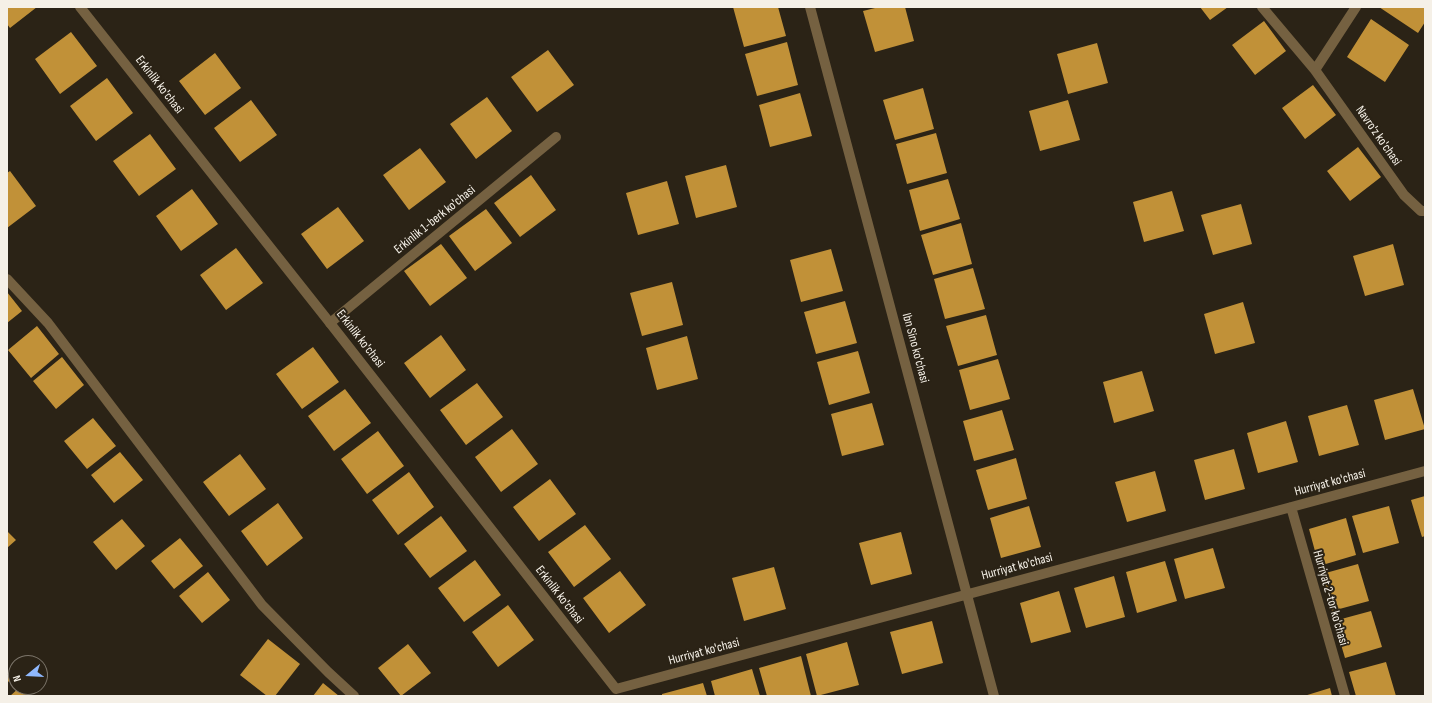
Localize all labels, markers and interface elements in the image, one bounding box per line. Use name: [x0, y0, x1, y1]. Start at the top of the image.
street label: Erkinlik ko'chasi: [132, 53, 186, 117]
street label: Navro'z ko'chasi: [1352, 103, 1404, 169]
street label: Erkinlik 1-berk ko'chasi: [391, 182, 479, 258]
street label: Erkinlik ko'chasi: [333, 307, 387, 371]
street label: Ibn Sino ko'chasi: [898, 311, 932, 385]
street label: Hurriyat ko'chasi: [1293, 466, 1367, 500]
street label: Hurriyat 2-tor ko'chasi: [1309, 549, 1351, 647]
street label: Hurriyat ko'chasi: [980, 550, 1054, 584]
street label: Erkinlik ko'chasi: [532, 563, 586, 627]
street label: Hurriyat ko'chasi: [667, 635, 741, 669]
north arrow: [8, 655, 48, 695]
text: N: [10, 674, 24, 683]

